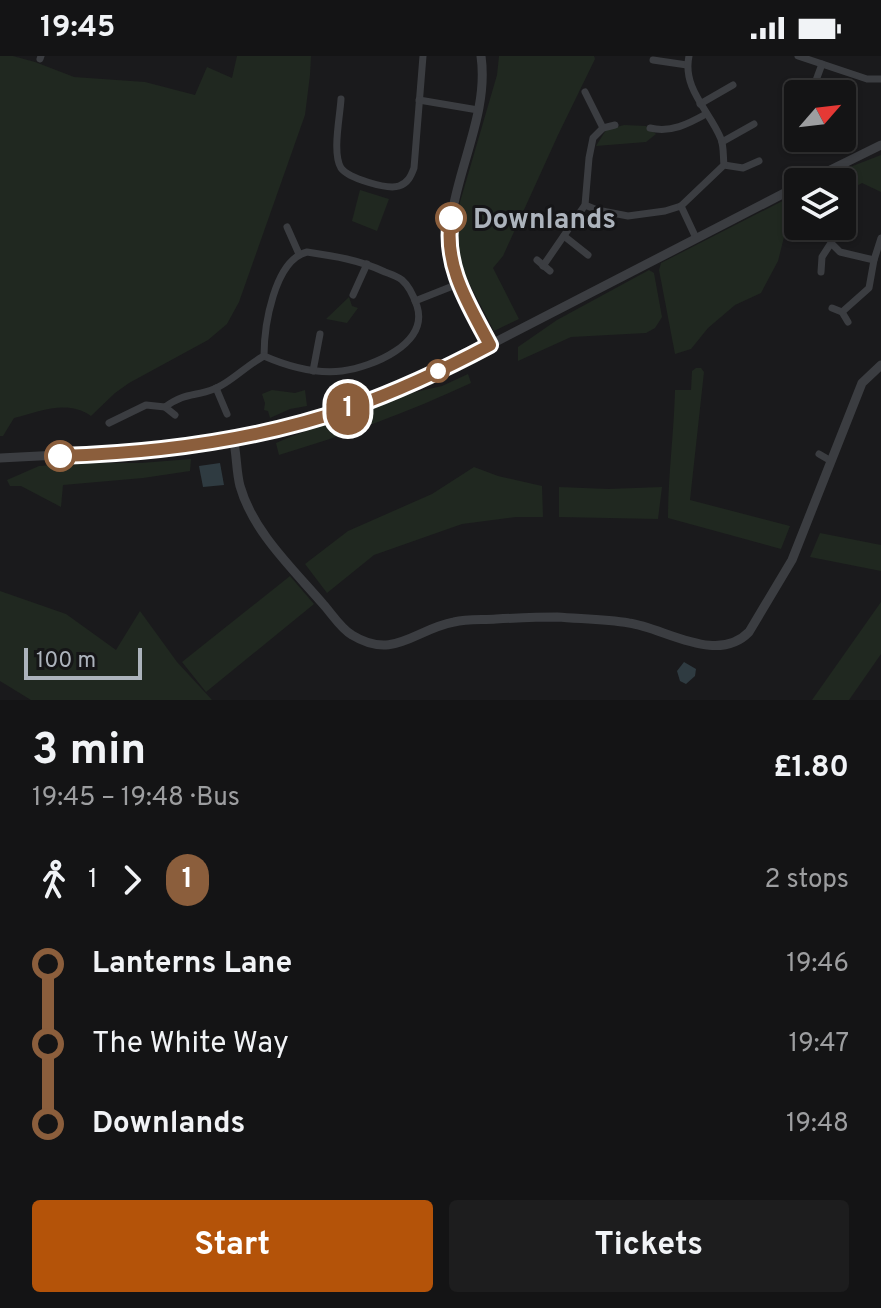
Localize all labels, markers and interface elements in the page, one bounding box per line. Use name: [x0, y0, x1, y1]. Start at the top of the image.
text: 19:45: [40, 10, 115, 47]
north arrow: [784, 80, 856, 152]
map controls: [784, 80, 856, 240]
button: layers: [784, 168, 856, 240]
marker: Downlands: [436, 203, 466, 233]
place label: Downlands: [473, 203, 616, 239]
unlabelled marker: [427, 360, 449, 382]
line badge: 1: [322, 383, 374, 435]
text: 1: [342, 391, 354, 427]
unlabelled marker: [45, 441, 75, 471]
scale bar: [24, 644, 142, 680]
text: 100 m: [36, 648, 96, 675]
text: 3 min: [32, 724, 146, 780]
text: £1.80: [773, 750, 849, 787]
text: 19:45 – 19:48 · Bus: [32, 782, 240, 815]
icon: walk: [32, 858, 76, 902]
icon: forward: [110, 858, 154, 902]
text: 1: [182, 862, 193, 898]
text: 1: [88, 864, 98, 897]
text: 2 stops: [764, 864, 849, 897]
text: Lanterns Lane: [92, 946, 292, 983]
text: 19:46: [786, 948, 849, 981]
text: The White Way: [92, 1026, 289, 1063]
text: 19:47: [788, 1028, 849, 1061]
text: Downlands: [92, 1106, 245, 1143]
text: 19:48: [786, 1108, 849, 1141]
button: Start: [32, 1200, 433, 1292]
button: Tickets: [449, 1200, 849, 1292]

